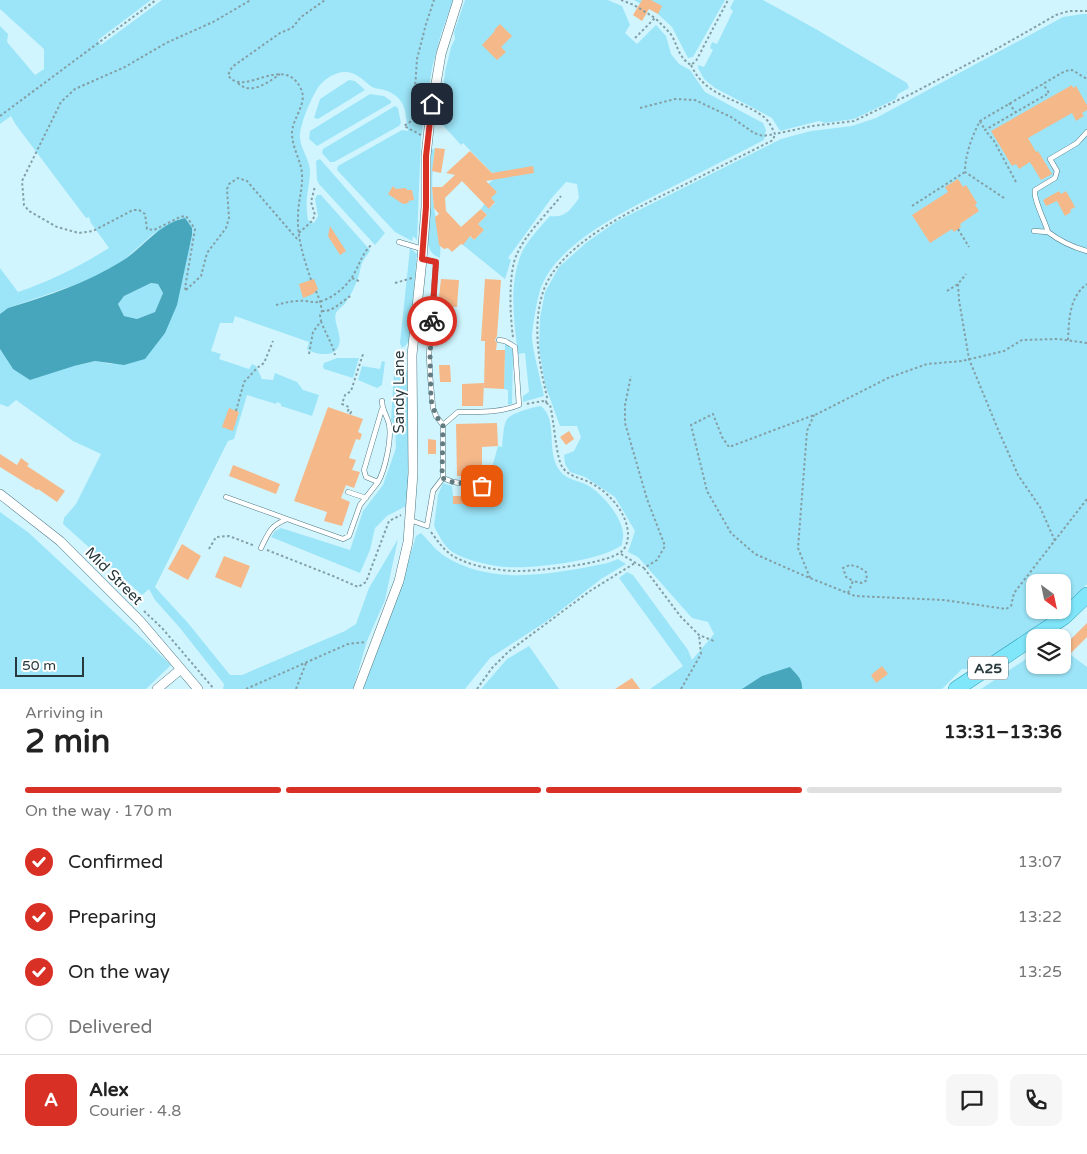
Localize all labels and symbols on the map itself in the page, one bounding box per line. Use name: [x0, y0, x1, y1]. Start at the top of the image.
pin: [411, 83, 453, 125]
courier: [407, 296, 457, 346]
street label: Sandy Lane: [390, 351, 408, 433]
pin: [461, 465, 503, 507]
street label: Mid Street: [81, 543, 147, 609]
north arrow: [1026, 574, 1071, 619]
scale bar: [15, 654, 84, 677]
road number: A25: [968, 656, 1008, 680]

